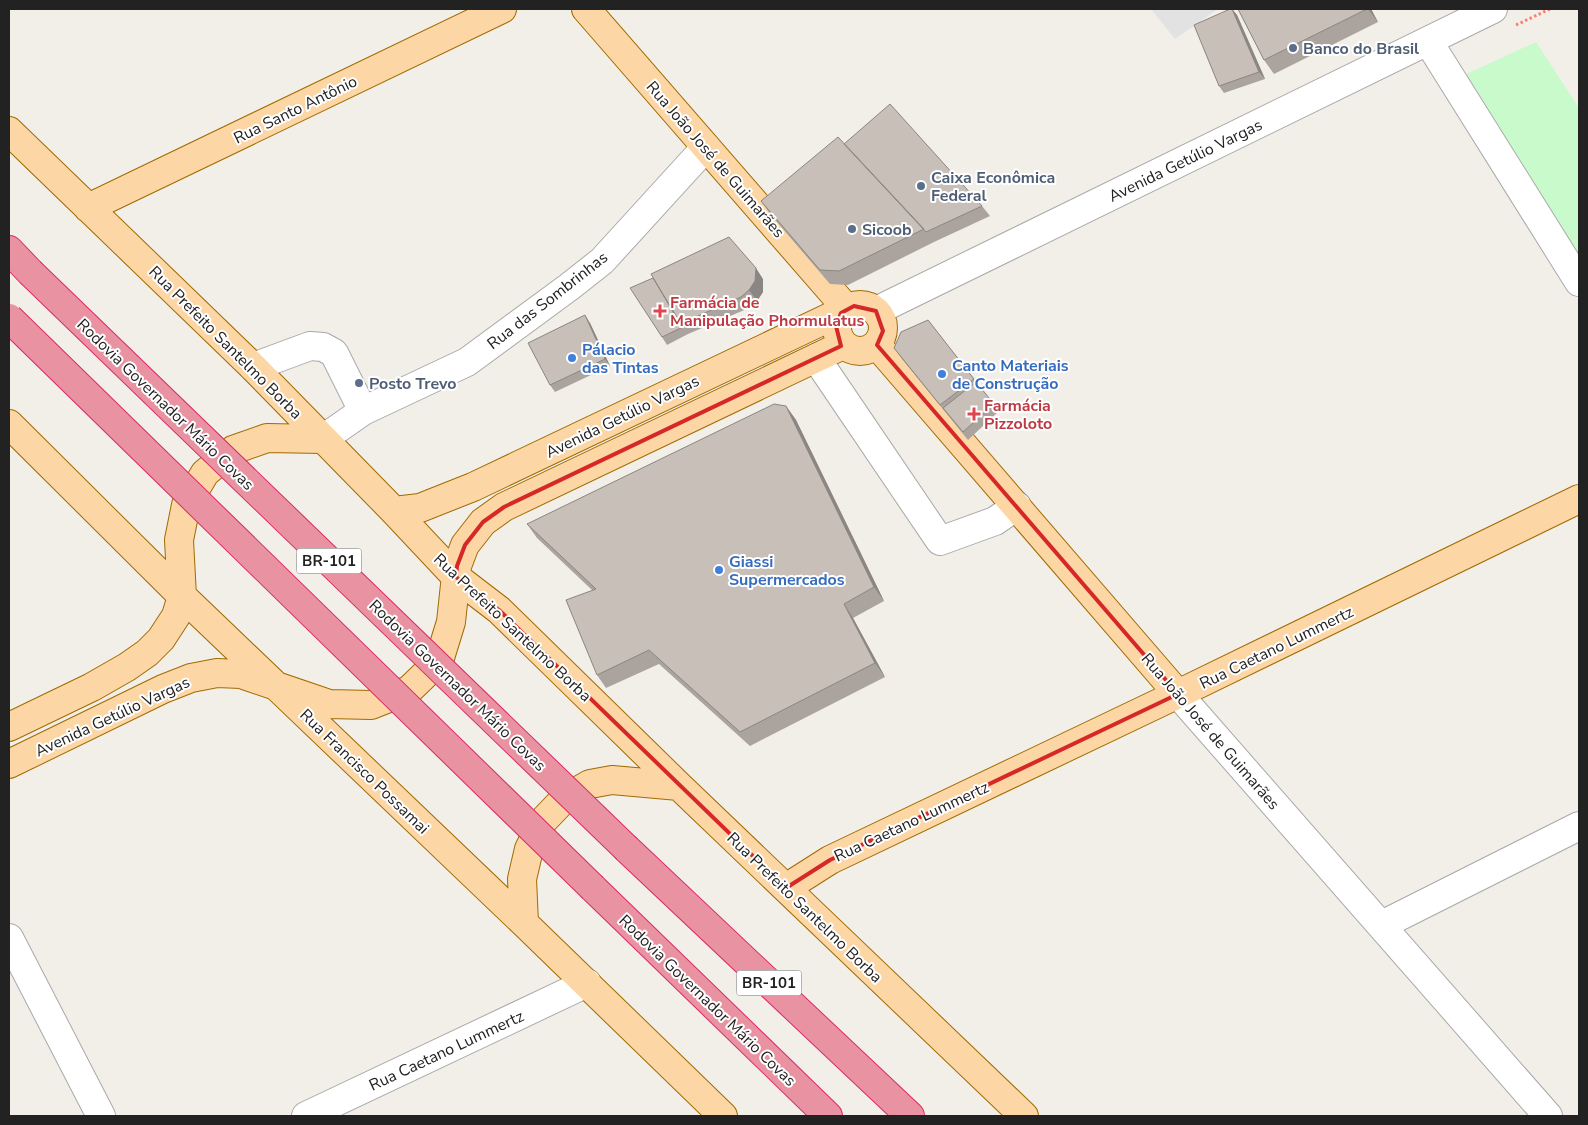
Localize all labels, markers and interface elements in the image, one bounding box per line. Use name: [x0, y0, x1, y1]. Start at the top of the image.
place label: Banco do Brasil: [1303, 38, 1419, 60]
marker: Banco do Brasil: [1287, 42, 1299, 54]
street label: Rua Santo Antônio: [230, 70, 361, 149]
street label: Rua João José de Guimarães: [641, 77, 789, 243]
street label: Avenida Getúlio Vargas: [1105, 114, 1266, 208]
place label: Caixa Econômica Federal: [931, 167, 1055, 207]
marker: Caixa Econômica Federal: [915, 180, 927, 192]
place label: Sicoob: [862, 219, 912, 241]
marker: Sicoob: [846, 223, 858, 235]
street label: Rua das Sombrinhas: [483, 247, 612, 355]
street label: Rua Prefeito Santelmo Borba: [144, 261, 307, 424]
place label: Farmácia de Manipulação Phormulatus: [670, 292, 864, 332]
marker: Farmácia de Manipulação Phormulatus: [654, 305, 666, 317]
street label: Rodovia Governador Mário Covas: [72, 314, 259, 495]
place label: Pálacio das Tintas: [582, 339, 659, 379]
marker: Pálacio das Tintas: [566, 352, 578, 364]
place label: Canto Materiais de Construção: [952, 355, 1069, 395]
marker: Canto Materiais de Construção: [936, 368, 948, 380]
street label: Avenida Getúlio Vargas: [542, 370, 703, 464]
place label: Posto Trevo: [369, 373, 456, 395]
marker: Posto Trevo: [353, 377, 365, 389]
place label: Farmácia Pizzoloto: [984, 395, 1052, 435]
marker: Farmácia Pizzoloto: [968, 408, 980, 420]
road number: BR-101: [296, 548, 362, 574]
street label: Rua Prefeito Santelmo Borba: [429, 549, 596, 707]
place label: Giassi Supermercados: [729, 551, 845, 591]
marker: Giassi Supermercados: [713, 564, 725, 576]
street label: Rodovia Governador Mário Covas: [364, 595, 551, 776]
street label: Rua Caetano Lummertz: [1196, 601, 1357, 695]
street label: Rua João José de Guimarães: [1136, 649, 1284, 815]
street label: Avenida Getúlio Vargas: [31, 671, 193, 762]
street label: Rua Francisco Possamai: [295, 704, 434, 839]
street label: Rua Caetano Lummertz: [830, 776, 992, 867]
street label: Rua Prefeito Santelmo Borba: [722, 827, 887, 988]
street label: Rodovia Governador Mário Covas: [614, 910, 801, 1091]
road number: BR-101: [736, 970, 802, 996]
street label: Rua Caetano Lummertz: [365, 1005, 527, 1096]

